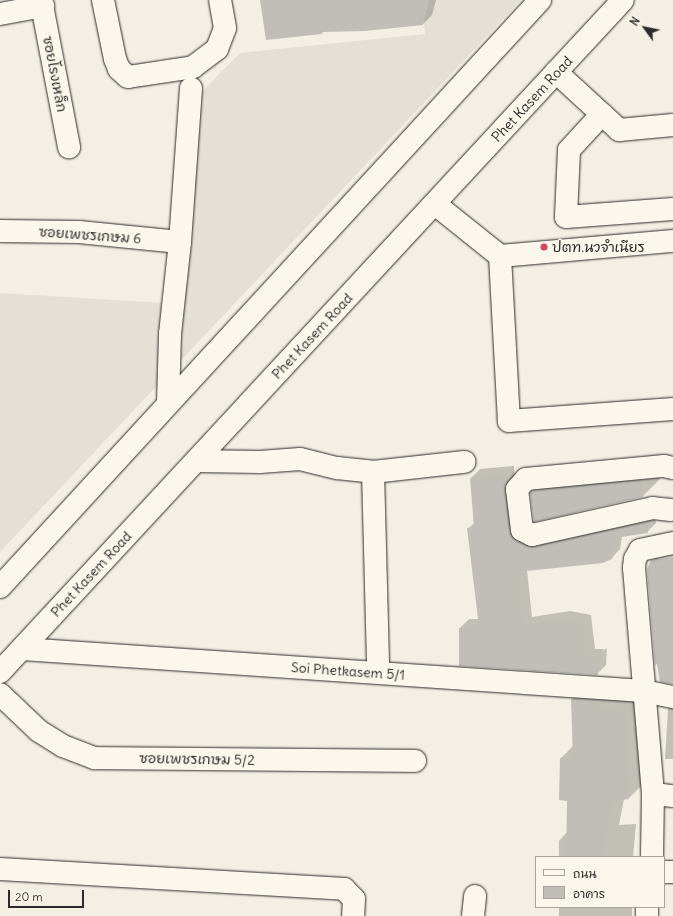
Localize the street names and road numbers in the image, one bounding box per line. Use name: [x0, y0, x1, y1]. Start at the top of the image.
street label: ซอยโรงเหล็ก: [39, 35, 71, 113]
street label: Phet Kasem Road: [488, 53, 576, 145]
street label: ซอยเพชรเกษม 6: [38, 223, 142, 247]
street label: Phet Kasem Road: [268, 290, 356, 382]
street label: Phet Kasem Road: [47, 528, 135, 620]
street label: Soi Phetkasem 5/1: [290, 659, 406, 683]
street label: ซอยเพชรเกษม 5/2: [139, 750, 255, 768]

